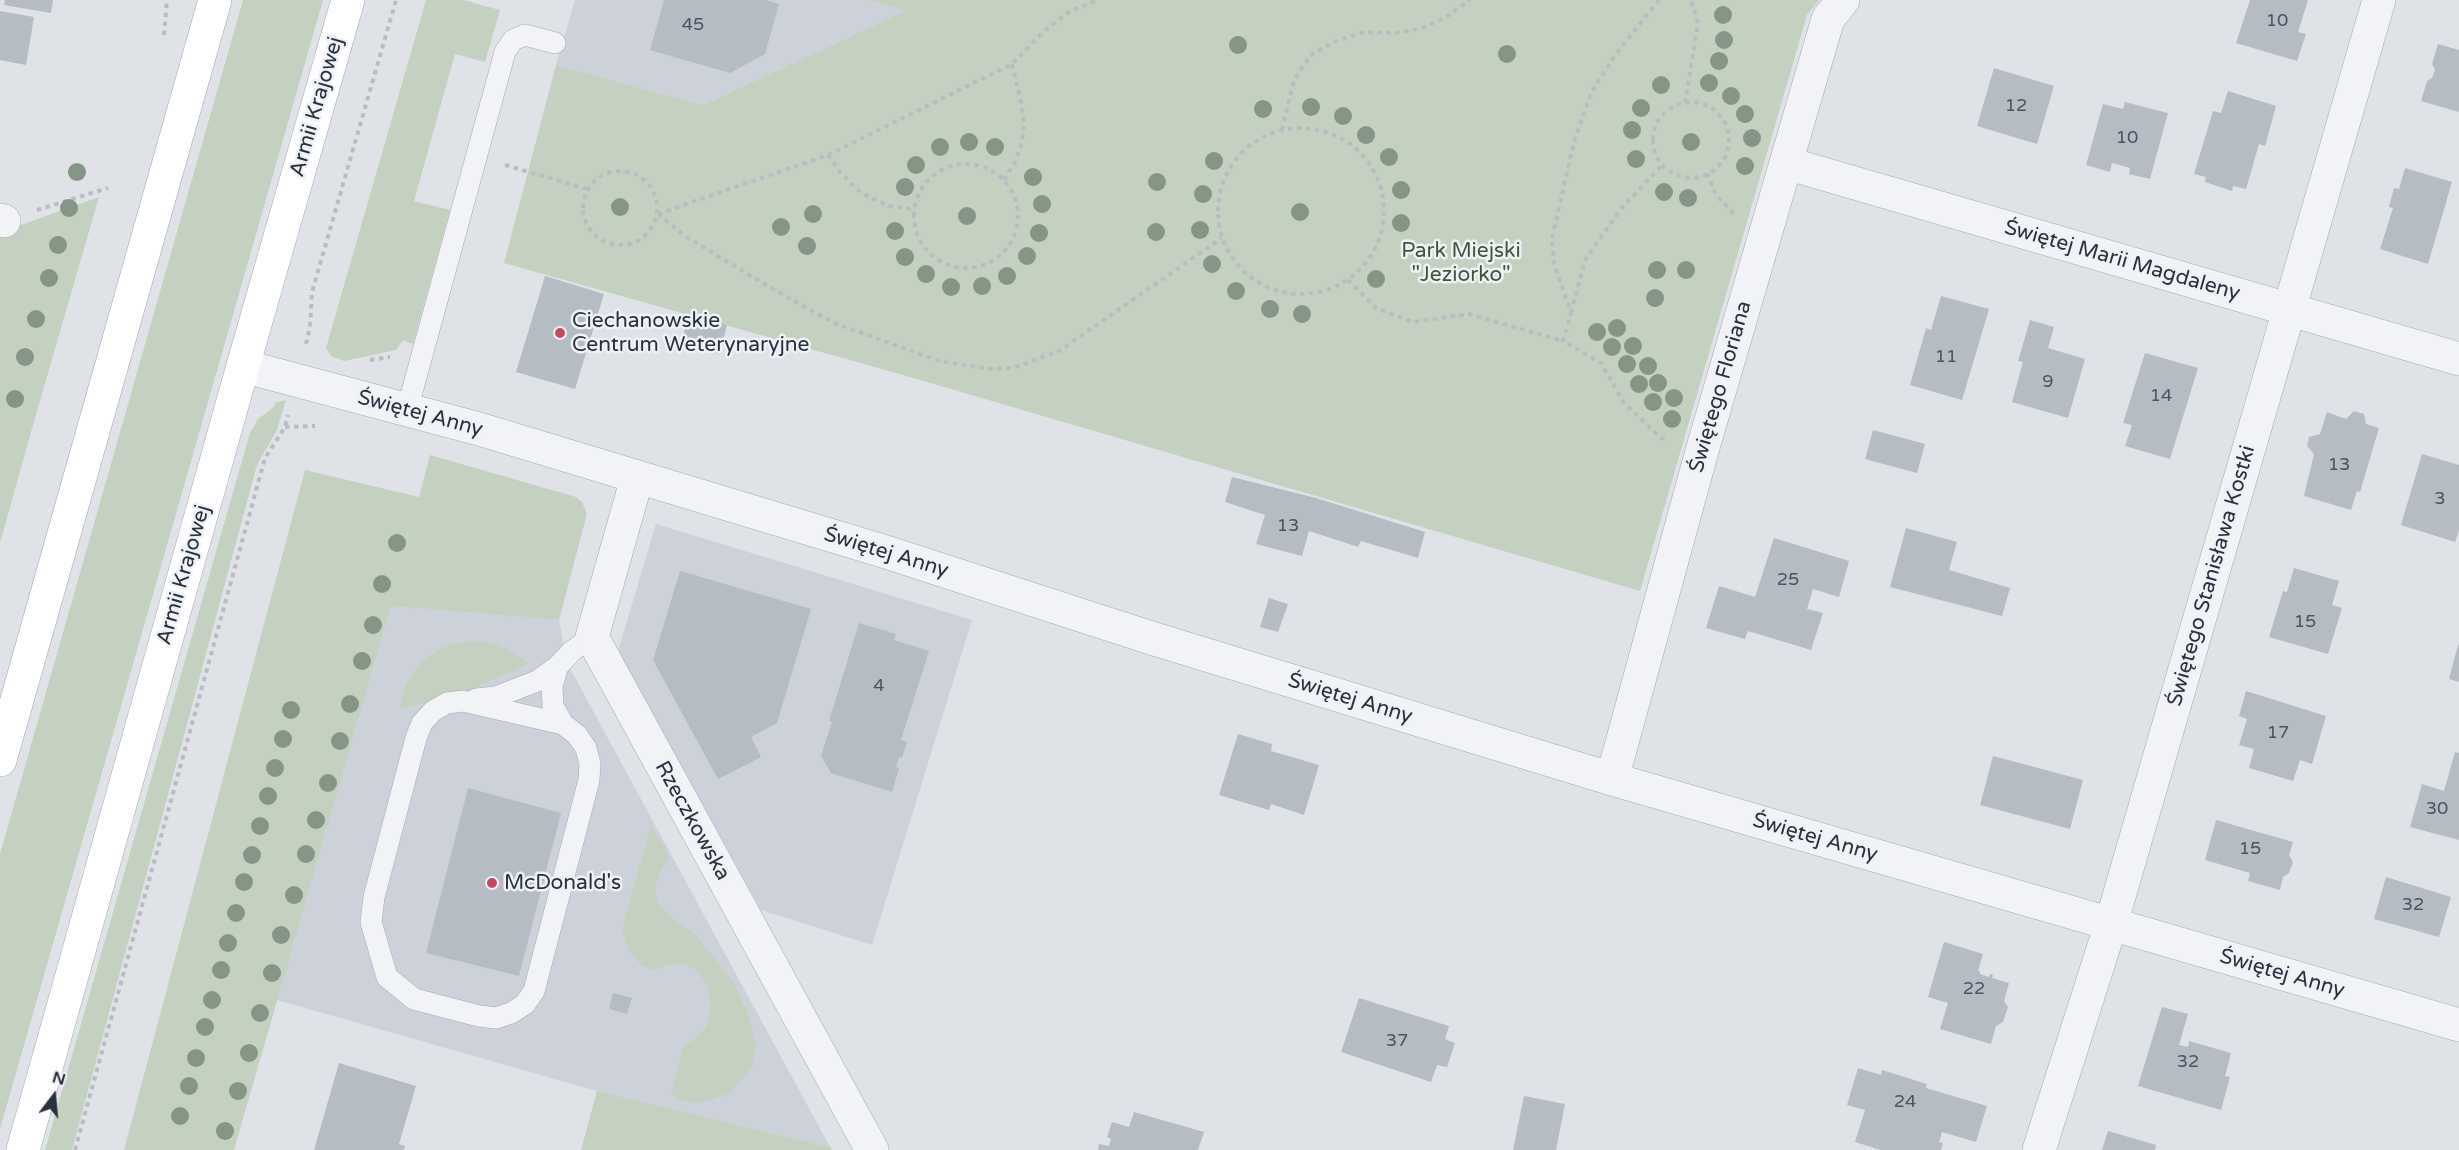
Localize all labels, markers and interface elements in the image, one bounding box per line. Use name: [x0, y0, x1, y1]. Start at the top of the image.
house number: 10: [2266, 10, 2288, 32]
house number: 45: [682, 14, 704, 36]
street label: Armii Krajowej: [285, 34, 349, 180]
house number: 12: [2005, 95, 2027, 117]
house number: 10: [2116, 127, 2138, 149]
street label: Świętej Marii Magdaleny: [2001, 215, 2243, 307]
park label: Park Miejski "Jeziorko": [1401, 238, 1521, 288]
street label: Świętego Floriana: [1684, 298, 1758, 476]
place label: Ciechanowskie Centrum Weterynaryjne: [572, 308, 809, 358]
marker: Ciechanowskie Centrum Weterynaryjne: [553, 326, 567, 340]
house number: 11: [1935, 346, 1957, 368]
house number: 9: [2042, 371, 2054, 393]
street label: Świętej Anny: [355, 385, 485, 443]
house number: 14: [2150, 385, 2172, 407]
street label: Świętego Stanisława Kostki: [2163, 443, 2261, 709]
house number: 13: [2328, 454, 2350, 476]
house number: 3: [2434, 488, 2446, 510]
street label: Armii Krajowej: [152, 502, 216, 648]
house number: 13: [1277, 515, 1299, 537]
street label: Świętej Anny: [821, 522, 951, 584]
house number: 25: [1777, 569, 1799, 591]
house number: 15: [2294, 611, 2316, 633]
street label: Świętej Anny: [1285, 668, 1415, 730]
house number: 4: [873, 675, 885, 697]
house number: 17: [2267, 722, 2289, 744]
street label: Rzeczkowska: [649, 757, 735, 885]
house number: 30: [2426, 798, 2448, 820]
street label: Świętej Anny: [1750, 808, 1880, 868]
house number: 15: [2239, 838, 2261, 860]
place label: McDonald's: [504, 870, 621, 896]
marker: McDonald's: [485, 876, 499, 890]
house number: 32: [2402, 894, 2424, 916]
street label: Świętej Anny: [2217, 944, 2347, 1004]
house number: 22: [1963, 978, 1985, 1000]
house number: 37: [1386, 1030, 1408, 1052]
house number: 32: [2177, 1051, 2199, 1073]
north arrow: [24, 1066, 84, 1126]
text: N: [50, 1067, 68, 1090]
house number: 24: [1894, 1091, 1916, 1113]

